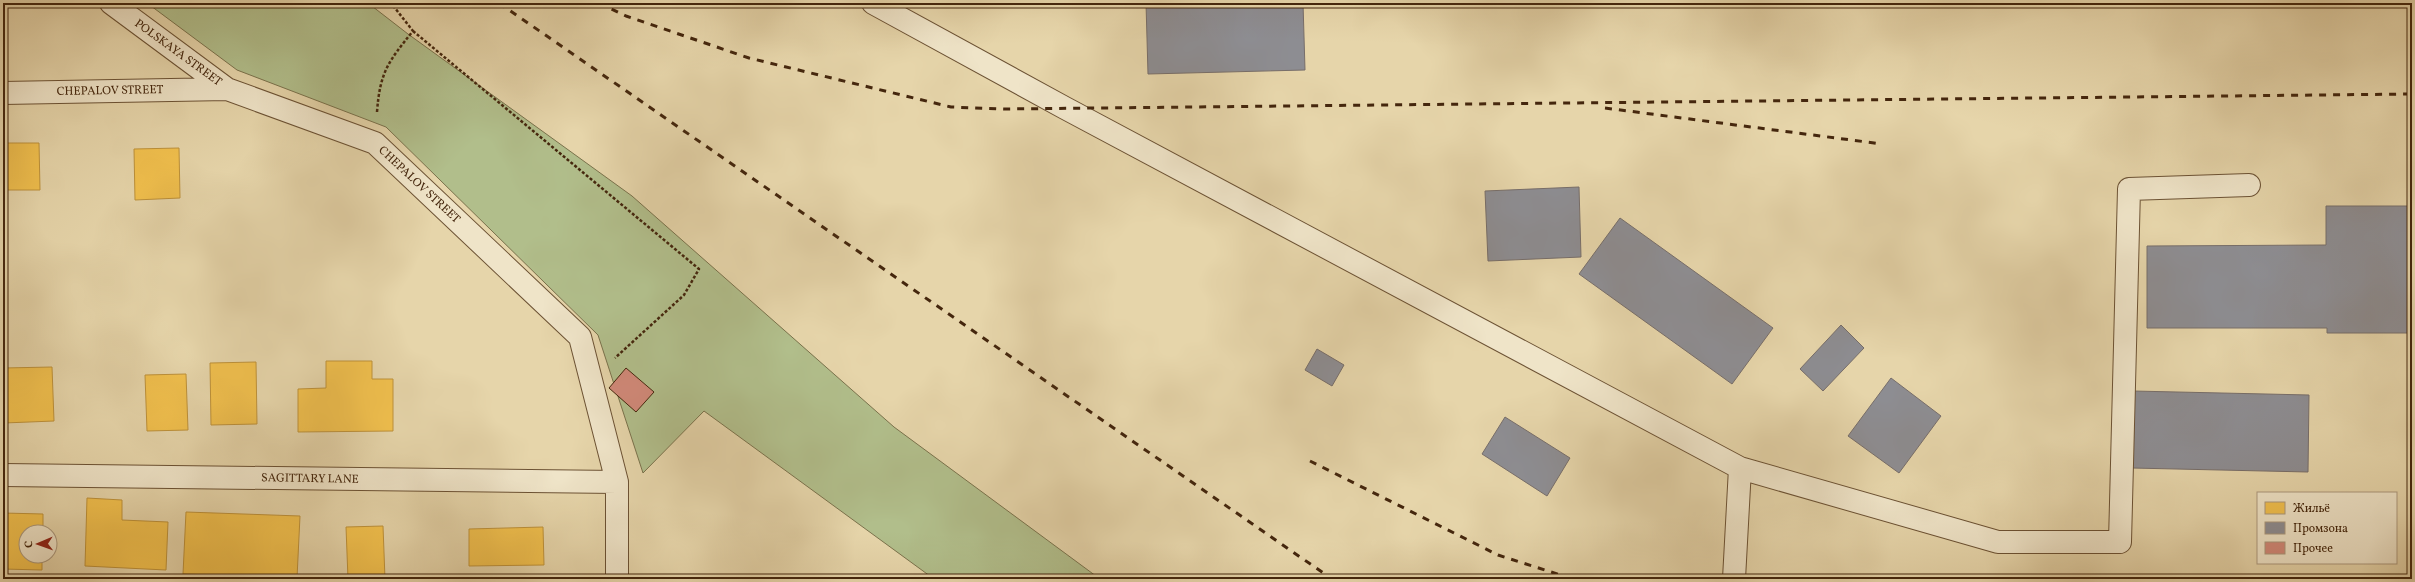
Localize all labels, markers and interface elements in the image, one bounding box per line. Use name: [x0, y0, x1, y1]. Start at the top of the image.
street label: POLSKAYA STREET: [131, 16, 225, 90]
street label: CHEPALOV STREET: [57, 82, 163, 100]
street label: CHEPALOV STREET: [375, 143, 463, 227]
street label: SAGITTARY LANE: [261, 470, 359, 488]
legend: [2257, 492, 2397, 564]
text: Жильё: [2293, 501, 2330, 517]
text: Промзона: [2293, 521, 2348, 537]
north arrow: [18, 524, 58, 564]
text: С: [22, 540, 37, 548]
text: Прочее: [2293, 541, 2333, 557]

